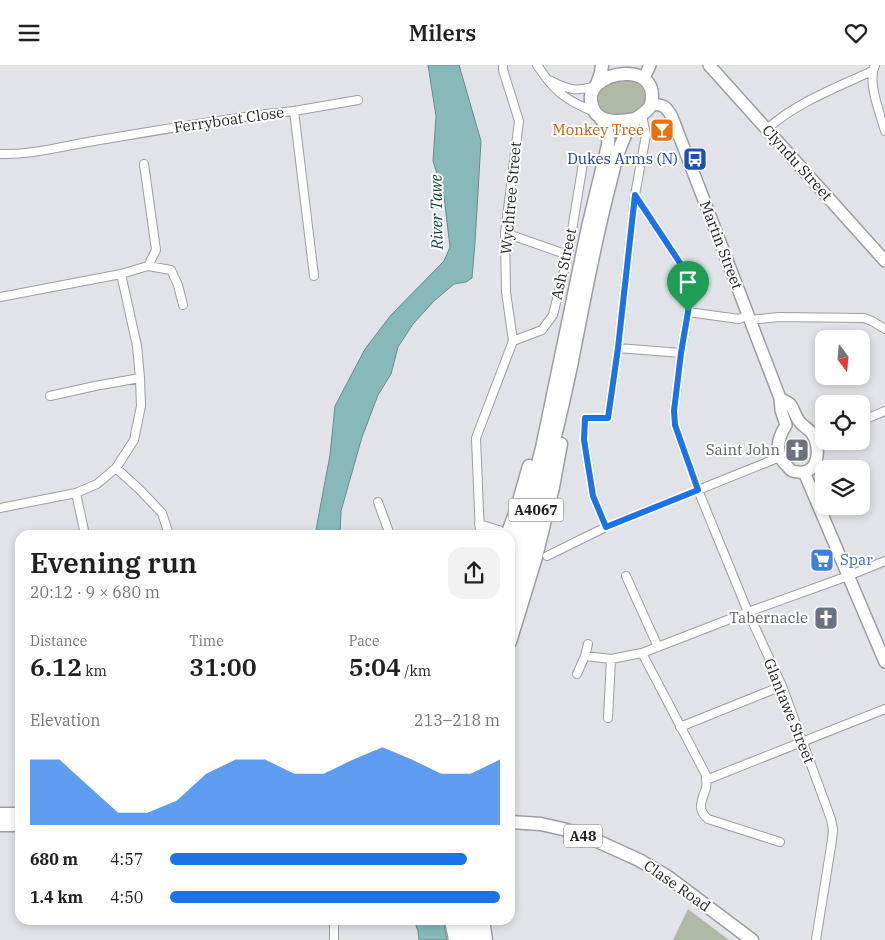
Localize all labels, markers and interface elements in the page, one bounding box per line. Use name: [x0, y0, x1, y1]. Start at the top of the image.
text: Milers: [409, 18, 476, 47]
icon: menu: [15, 19, 43, 47]
icon: heart: [842, 19, 870, 47]
street label: Ferryboat Close: [173, 102, 285, 137]
bar icon: Monkey Tree: [649, 117, 675, 143]
place label: Monkey Tree: [553, 120, 644, 139]
street label: Clyndu Street: [758, 121, 837, 205]
street label: Wychtree Street: [496, 141, 525, 255]
bus stop icon: Dukes Arms (N): [682, 146, 708, 172]
place label: Dukes Arms (N): [567, 149, 678, 168]
water label: River Tawe: [425, 174, 447, 251]
street label: Martin Street: [696, 198, 747, 292]
street label: Ash Street: [547, 226, 580, 301]
pin: [667, 261, 709, 312]
icon: arrive: [674, 268, 702, 296]
north arrow: [815, 330, 870, 385]
map controls: [815, 330, 870, 515]
button: locate: [815, 395, 870, 450]
church icon: Saint John: [784, 437, 810, 463]
place label: Saint John: [706, 440, 780, 459]
button: layers: [815, 460, 870, 515]
road number: A4067: [508, 499, 564, 521]
text: Evening run: [30, 544, 197, 581]
button: share: [448, 547, 500, 599]
supermarket icon: Spar: [809, 547, 835, 573]
place label: Spar: [840, 550, 873, 569]
text: 20:12 · 9 × 680 m: [30, 582, 160, 602]
church icon: Tabernacle: [813, 605, 839, 631]
place label: Tabernacle: [729, 608, 808, 627]
text: Distance: [30, 632, 87, 650]
text: Time: [189, 632, 224, 650]
text: Pace: [349, 632, 379, 650]
text: 6.12: [30, 650, 82, 683]
text: 31:00: [189, 650, 257, 683]
text: 5:04: [349, 650, 401, 683]
street label: Glantawe Street: [760, 655, 819, 766]
text: km: [82, 662, 107, 680]
text: /km: [401, 662, 431, 680]
text: Elevation: [30, 710, 100, 730]
text: 213–218 m: [414, 710, 500, 730]
road number: A48: [564, 824, 602, 847]
text: 680 m: [30, 849, 78, 869]
text: 4:57: [110, 849, 143, 869]
street label: Clase Road: [640, 856, 714, 915]
text: 1.4 km: [30, 887, 83, 907]
text: 4:50: [110, 887, 143, 907]

